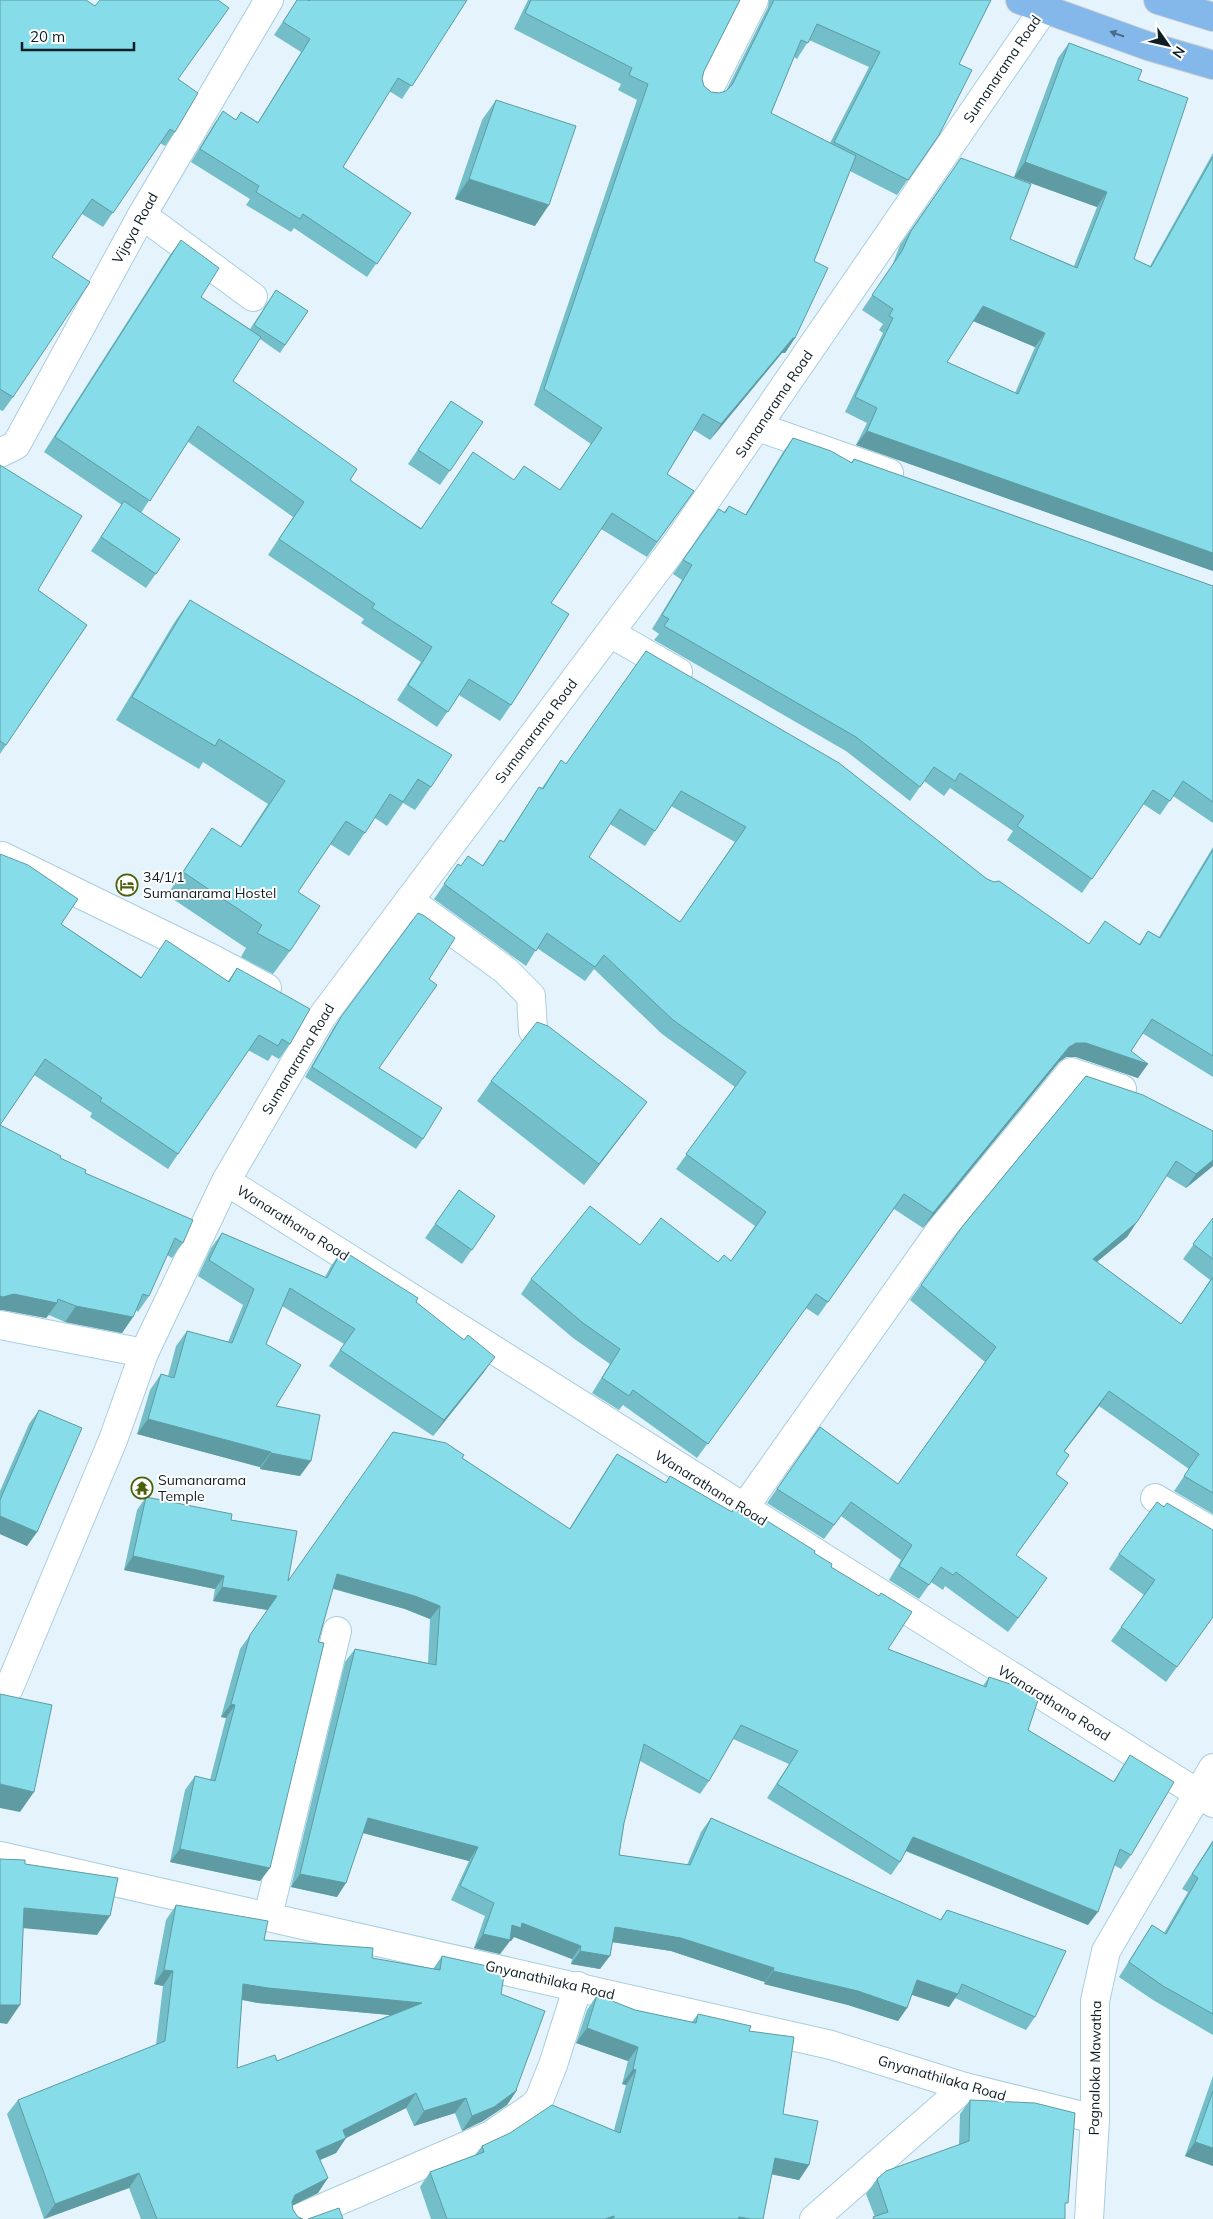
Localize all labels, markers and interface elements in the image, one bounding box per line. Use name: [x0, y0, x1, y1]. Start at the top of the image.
street label: Sumanarama Road: [959, 12, 1045, 126]
scale bar: [22, 20, 135, 52]
north arrow: [1143, 20, 1193, 70]
text: 20 m: [30, 27, 65, 46]
one-way arrow: [1109, 30, 1124, 37]
text: N: [1168, 43, 1189, 62]
street label: Vijaya Road: [108, 189, 162, 267]
street label: Sumanarama Road: [731, 347, 817, 461]
street label: Sumanarama Road: [491, 675, 581, 787]
place label: 34/1/1 Sumanarama Hostel: [143, 868, 276, 902]
hotel icon: 34/1/1 Sumanarama Hostel: [115, 873, 139, 897]
street label: Sumanarama Road: [258, 1000, 338, 1118]
street label: Wanarathana Road: [233, 1181, 353, 1265]
street label: Wanarathana Road: [651, 1446, 771, 1530]
place label: Sumanarama Temple: [158, 1471, 246, 1505]
temple icon: Sumanarama Temple: [130, 1476, 154, 1500]
street label: Wanarathana Road: [994, 1661, 1114, 1745]
street label: Gnyanathilaka Road: [483, 1956, 617, 2004]
street label: Pagnaloka Mawatha: [1085, 2000, 1105, 2136]
street label: Gnyanathilaka Road: [876, 2051, 1008, 2105]

